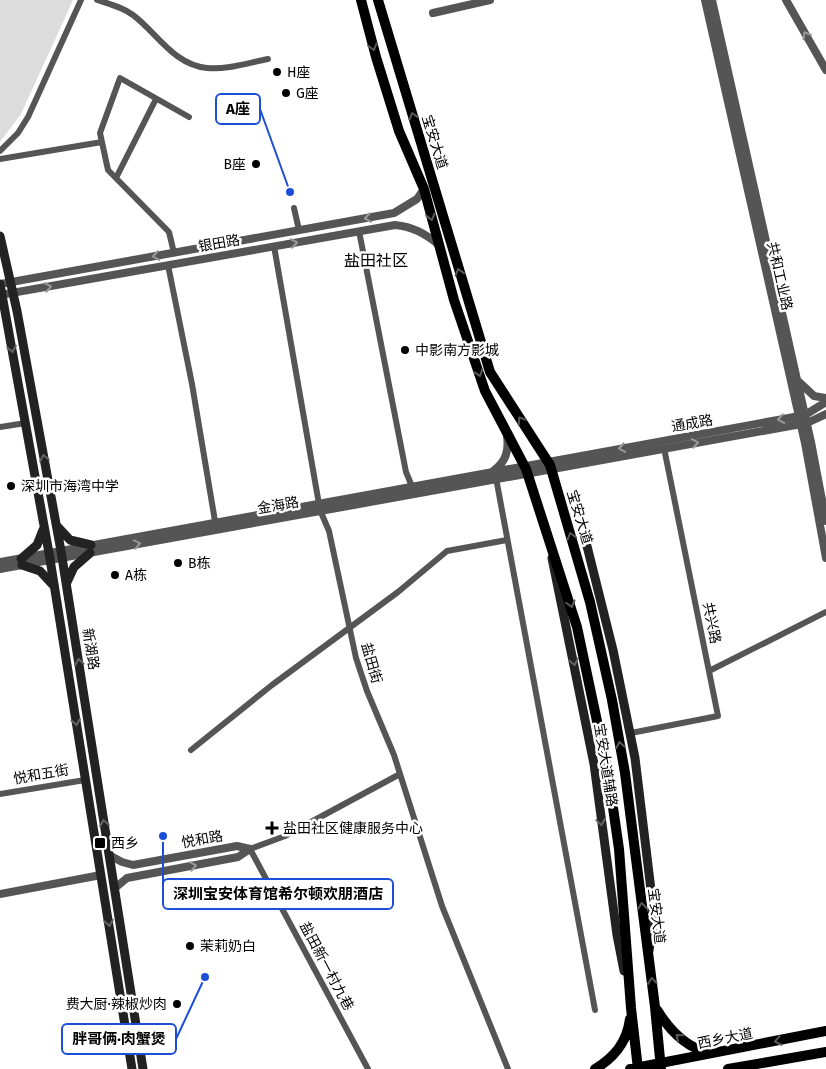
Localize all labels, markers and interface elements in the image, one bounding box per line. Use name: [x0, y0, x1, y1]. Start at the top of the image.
one-way arrow: [802, 32, 812, 41]
one-way arrow: [367, 43, 378, 52]
place label: H座: [287, 64, 311, 81]
marker: H座: [271, 66, 283, 78]
place label: G座: [296, 85, 319, 102]
marker: G座: [280, 87, 292, 99]
callout: A座: [216, 94, 260, 124]
text: A座: [225, 100, 250, 118]
one-way arrow: [408, 112, 418, 120]
street label: 宝安大道: [418, 113, 451, 171]
place label: B座: [223, 156, 246, 173]
marker: B座: [250, 158, 262, 170]
one-way arrow: [363, 212, 372, 223]
one-way arrow: [425, 213, 436, 222]
street label: 银田路: [197, 231, 241, 256]
one-way arrow: [290, 238, 298, 248]
street label: 共和工业路: [763, 240, 796, 312]
one-way arrow: [152, 250, 161, 260]
district label: 盐田社区: [344, 251, 408, 270]
one-way arrow: [454, 268, 464, 276]
one-way arrow: [44, 282, 52, 292]
place label: 中影南方影城: [415, 342, 499, 359]
marker: 中影南方影城: [399, 344, 411, 356]
one-way arrow: [7, 345, 17, 354]
one-way arrow: [473, 368, 483, 376]
street label: 通成路: [670, 411, 714, 436]
one-way arrow: [777, 414, 786, 424]
one-way arrow: [518, 417, 527, 426]
one-way arrow: [691, 438, 700, 448]
one-way arrow: [617, 443, 626, 453]
one-way arrow: [39, 454, 49, 462]
place label: 深圳市海湾中学: [21, 478, 119, 495]
marker: 深圳市海湾中学: [5, 480, 17, 492]
street label: 宝安大道: [563, 488, 596, 546]
street label: 金海路: [256, 493, 300, 518]
one-way arrow: [566, 532, 576, 540]
one-way arrow: [133, 539, 142, 550]
place label: B栋: [188, 555, 211, 572]
marker: B栋: [172, 557, 184, 569]
place label: A栋: [125, 567, 147, 584]
marker: A栋: [109, 569, 121, 581]
one-way arrow: [565, 599, 575, 608]
street label: 共兴路: [699, 601, 724, 645]
street label: 新湖路: [79, 627, 102, 671]
street label: 盐田街: [358, 641, 385, 686]
one-way arrow: [568, 657, 578, 666]
one-way arrow: [74, 658, 84, 667]
one-way arrow: [70, 718, 81, 726]
street label: 宝安大道辅路: [591, 722, 620, 808]
one-way arrow: [616, 740, 626, 749]
street label: 悦和五街: [12, 761, 70, 788]
one-way arrow: [100, 818, 110, 827]
one-way arrow: [596, 818, 606, 826]
place label: 盐田社区健康服务中心: [283, 820, 423, 837]
marker: 盐田社区健康服务中心: [265, 821, 279, 835]
street label: 悦和路: [180, 827, 224, 852]
place label: 西乡: [111, 835, 139, 852]
marker: 西乡: [93, 836, 107, 850]
one-way arrow: [189, 861, 198, 871]
callout: 深圳宝安体育馆希尔顿欢朋酒店: [163, 879, 393, 909]
text: 深圳宝安体育馆希尔顿欢朋酒店: [173, 885, 383, 903]
street label: 宝安大道: [645, 887, 668, 945]
one-way arrow: [637, 901, 648, 909]
street label: 盐田新一村九巷: [296, 919, 357, 1013]
one-way arrow: [103, 920, 114, 928]
place label: 茉莉奶白: [200, 938, 256, 955]
marker: 茉莉奶白: [184, 940, 196, 952]
one-way arrow: [647, 976, 658, 984]
place label: 费大厨·辣椒炒肉: [66, 996, 167, 1013]
marker: 费大厨·辣椒炒肉: [171, 998, 183, 1010]
callout: 胖哥俩·肉蟹煲: [62, 1024, 176, 1054]
street label: 西乡大道: [696, 1025, 754, 1052]
text: 胖哥俩·肉蟹煲: [72, 1030, 166, 1048]
one-way arrow: [676, 1034, 685, 1043]
one-way arrow: [774, 1035, 783, 1046]

